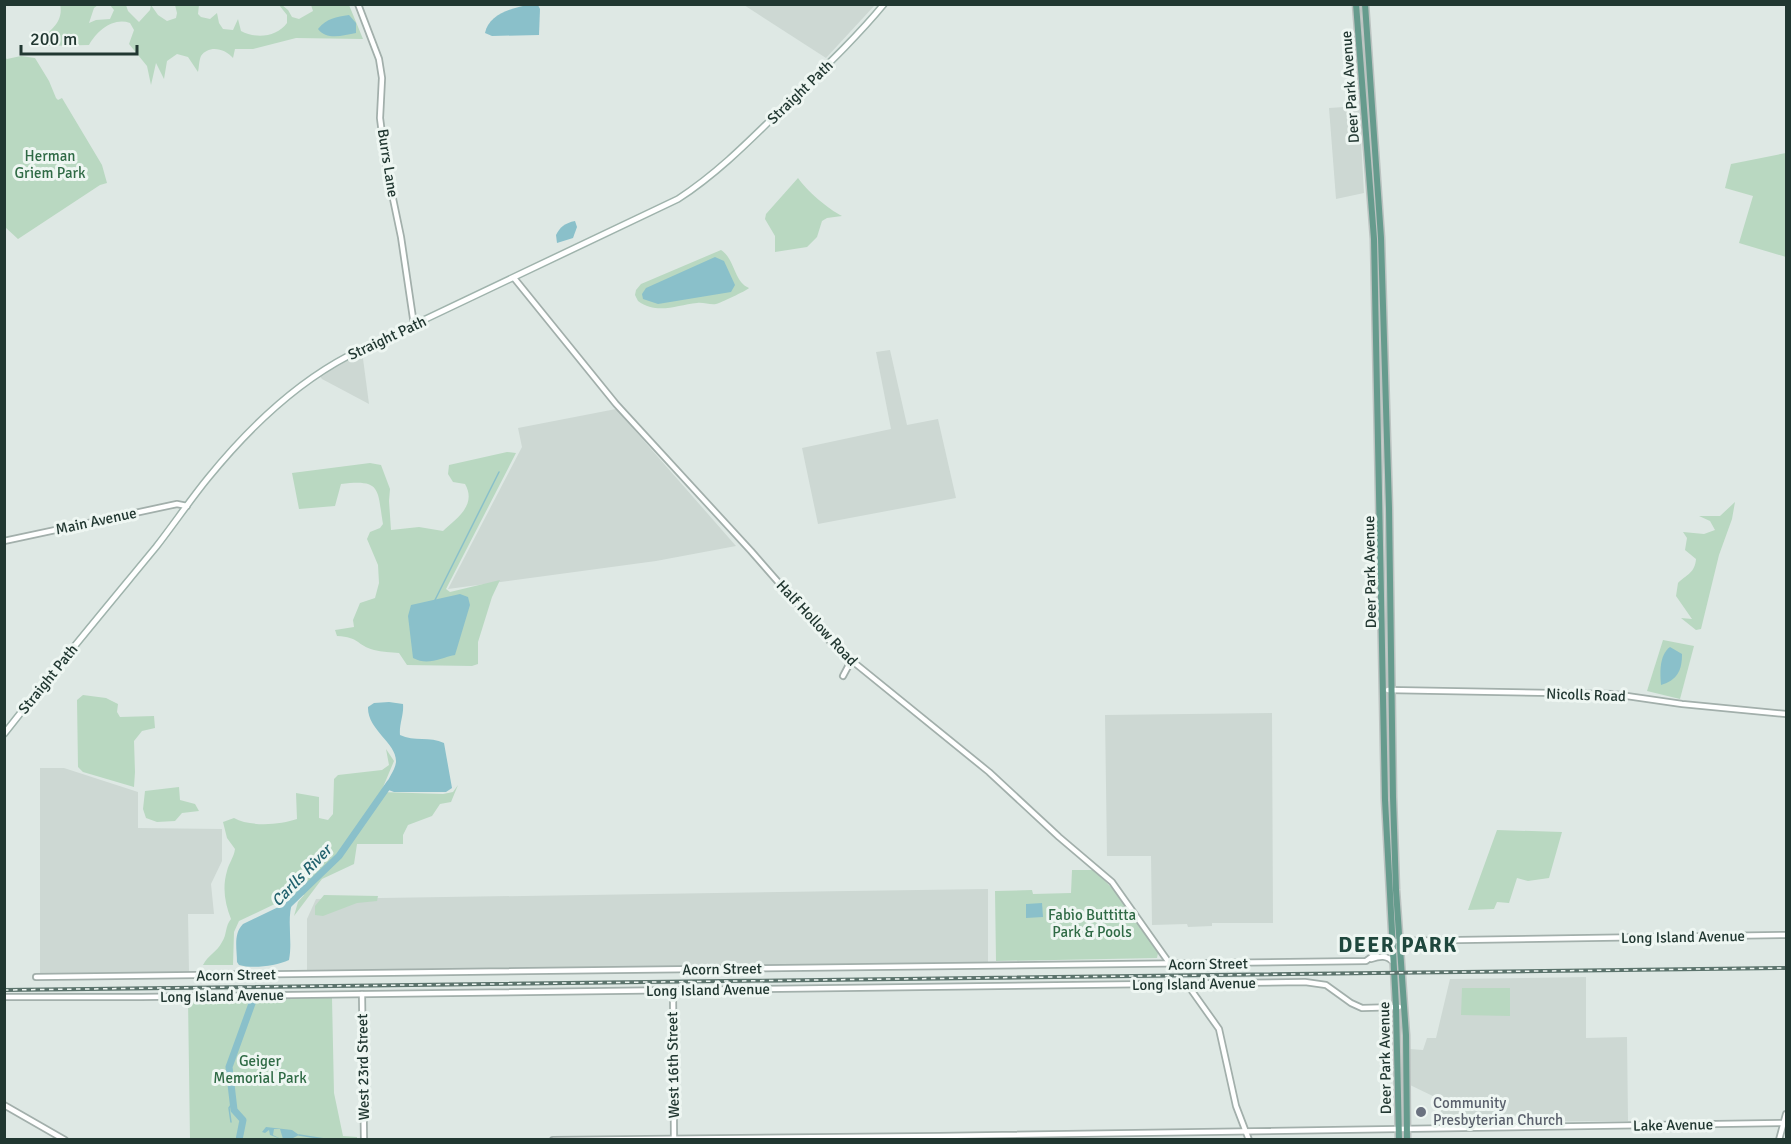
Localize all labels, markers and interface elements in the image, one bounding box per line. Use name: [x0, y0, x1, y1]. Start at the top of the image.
scale bar: [21, 18, 136, 56]
text: 200 m: [30, 28, 77, 50]
street label: Deer Park Avenue: [1337, 30, 1363, 144]
street label: Straight Path: [763, 56, 837, 128]
street label: Burrs Lane: [374, 127, 402, 199]
park label: Herman Griem Park: [14, 147, 86, 182]
street label: Straight Path: [345, 312, 429, 364]
street label: Main Avenue: [54, 504, 138, 538]
street label: Deer Park Avenue: [1360, 516, 1380, 628]
street label: Half Hollow Road: [773, 576, 861, 670]
street label: Straight Path: [14, 641, 82, 717]
street label: Nicolls Road: [1546, 685, 1626, 705]
water label: Carlls River: [267, 839, 337, 911]
park label: Fabio Buttitta Park & Pools: [1048, 906, 1136, 941]
street label: Long Island Avenue: [1621, 927, 1745, 947]
district label: DEER PARK: [1338, 932, 1458, 958]
street label: Acorn Street: [1168, 954, 1248, 974]
street label: Acorn Street: [682, 959, 762, 979]
street label: Acorn Street: [196, 965, 276, 985]
street label: Long Island Avenue: [1132, 974, 1256, 994]
street label: Long Island Avenue: [646, 980, 770, 1000]
street label: Long Island Avenue: [160, 986, 284, 1006]
street label: Deer Park Avenue: [1375, 1002, 1395, 1114]
street label: West 16th Street: [663, 1011, 683, 1119]
street label: West 23rd Street: [353, 1013, 373, 1121]
park label: Geiger Memorial Park: [213, 1052, 307, 1087]
place label: Community Presbyterian Church: [1433, 1094, 1563, 1129]
marker: Community Presbyterian Church: [1414, 1105, 1428, 1119]
street label: Lake Avenue: [1633, 1115, 1713, 1135]

